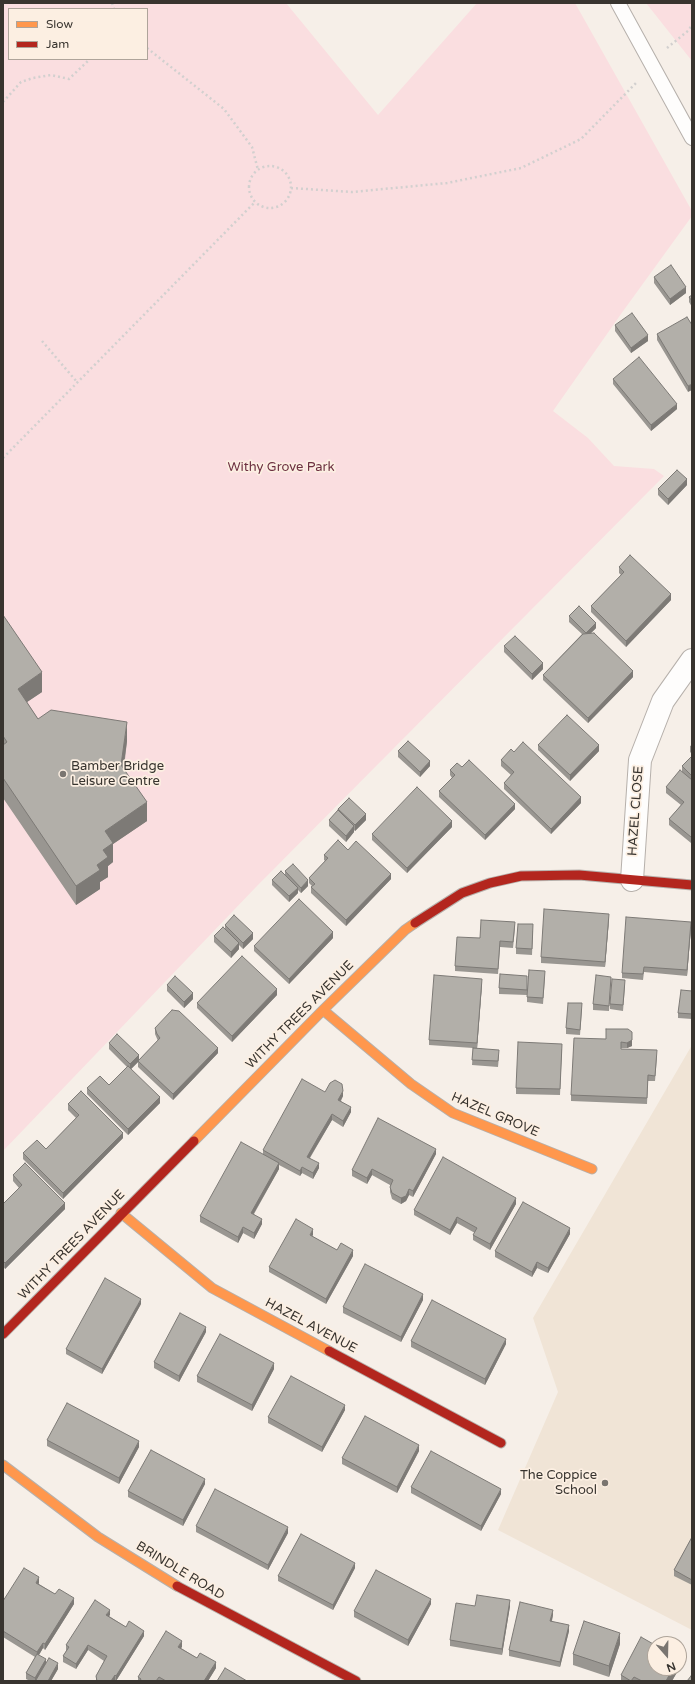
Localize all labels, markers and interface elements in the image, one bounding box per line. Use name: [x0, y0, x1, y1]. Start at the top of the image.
legend: [8, 8, 148, 60]
text: Slow: [46, 17, 73, 31]
text: Jam: [46, 37, 69, 51]
park label: Withy Grove Park: [227, 460, 335, 476]
place label: Bamber Bridge Leisure Centre: [71, 759, 164, 790]
street label: HAZEL CLOSE: [625, 765, 647, 857]
marker: Bamber Bridge Leisure Centre: [58, 769, 68, 779]
street label: WITHY TREES AVENUE: [243, 958, 357, 1072]
street label: HAZEL GROVE: [449, 1090, 541, 1140]
street label: WITHY TREES AVENUE: [16, 1187, 128, 1303]
street label: HAZEL AVENUE: [262, 1295, 360, 1357]
place label: The Coppice School: [520, 1468, 597, 1499]
marker: The Coppice School: [600, 1478, 610, 1488]
street label: BRINDLE ROAD: [133, 1538, 227, 1604]
north arrow: [647, 1636, 687, 1676]
text: N: [665, 1659, 677, 1674]

